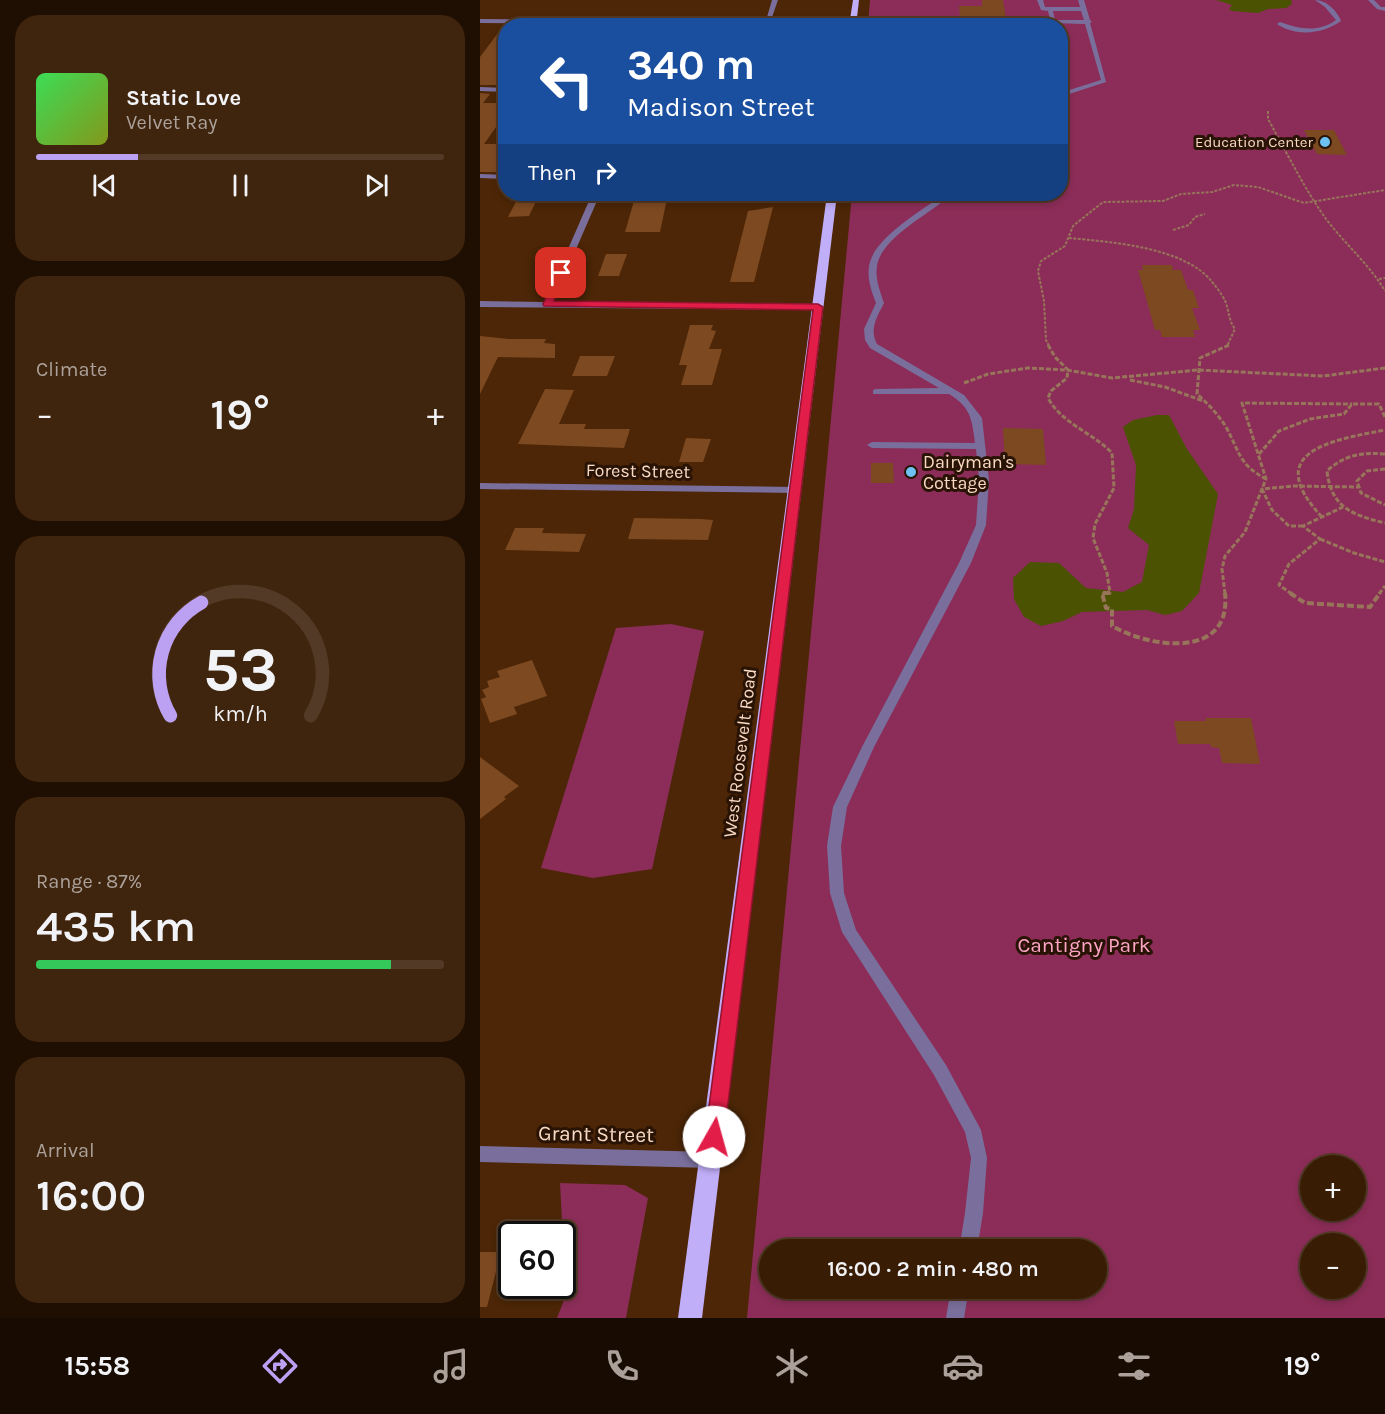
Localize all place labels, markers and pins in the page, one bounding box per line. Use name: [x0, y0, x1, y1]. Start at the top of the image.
place label: Education Center: [1195, 133, 1314, 151]
marker: Education Center: [1318, 135, 1332, 149]
pin: [535, 247, 586, 298]
place label: Dairyman's Cottage: [923, 451, 1015, 494]
marker: Dairyman's Cottage: [904, 465, 918, 479]

